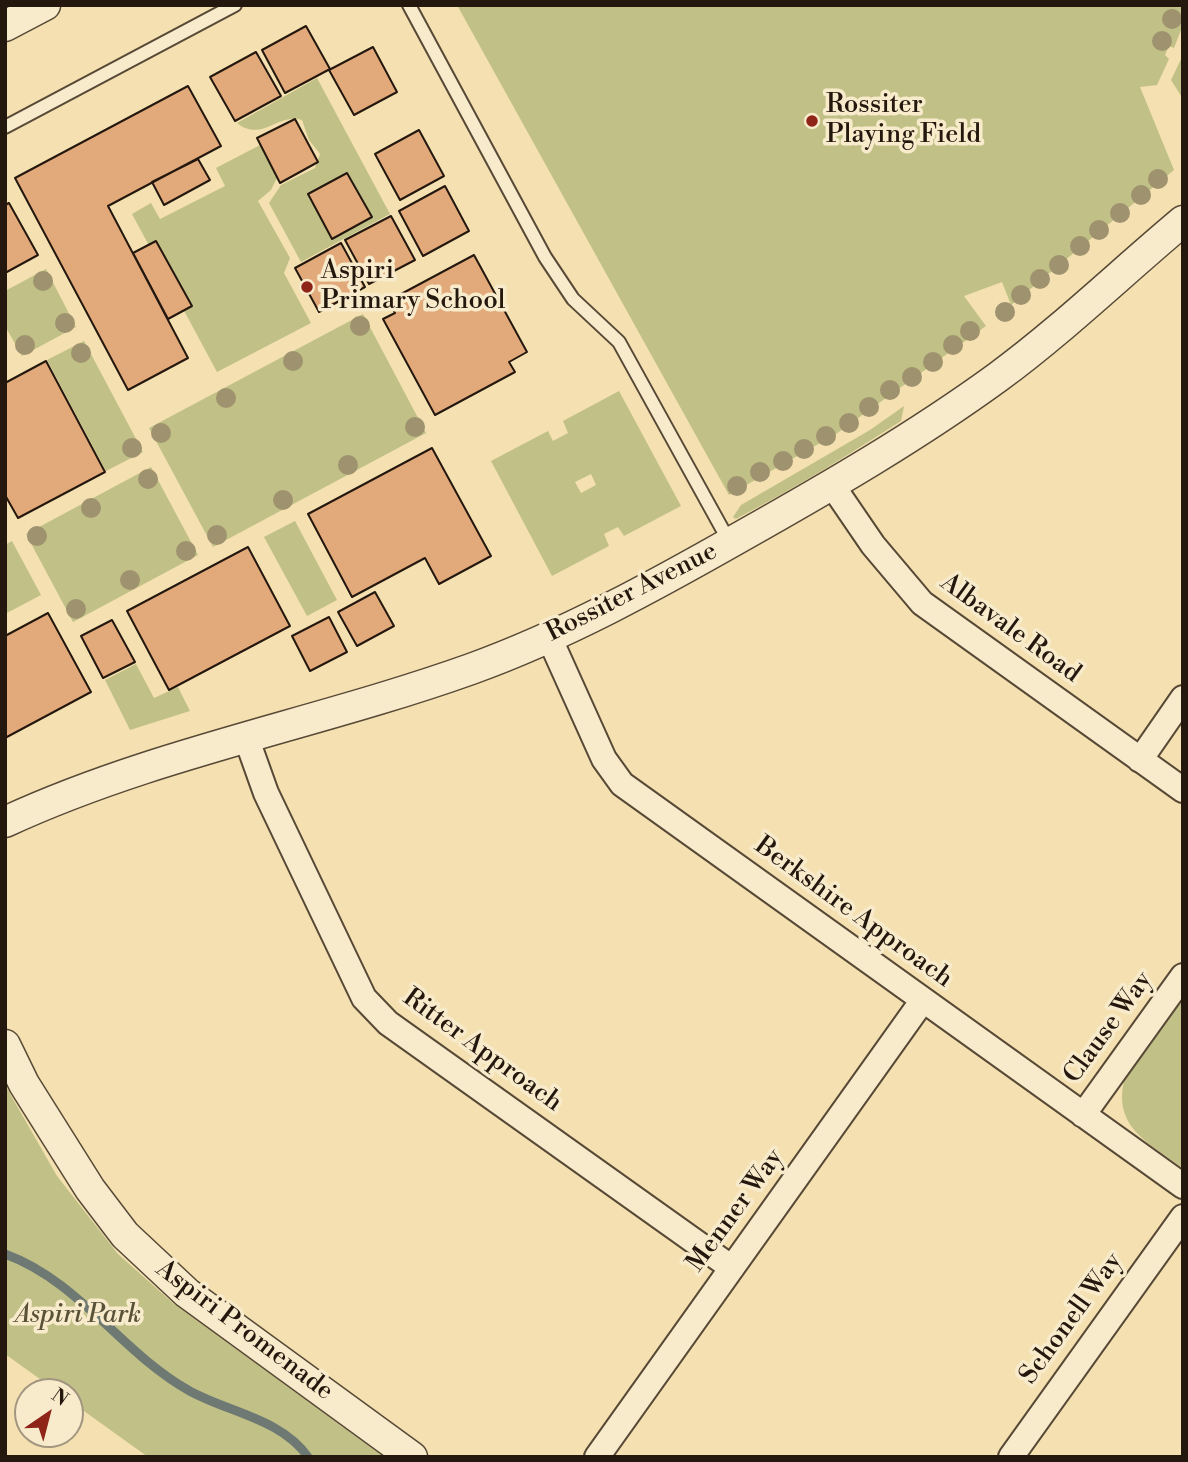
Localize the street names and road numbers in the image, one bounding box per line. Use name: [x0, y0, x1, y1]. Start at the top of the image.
street label: Rossiter Avenue: [541, 536, 723, 650]
street label: Albavale Road: [934, 568, 1086, 690]
street label: Berkshire Approach: [748, 831, 958, 995]
street label: Clause Way: [1058, 966, 1160, 1090]
street label: Ritter Approach: [396, 983, 568, 1119]
street label: Menner Way: [681, 1143, 791, 1279]
street label: Schonell Way: [1014, 1247, 1130, 1391]
street label: Aspiri Promenade: [149, 1254, 339, 1408]

